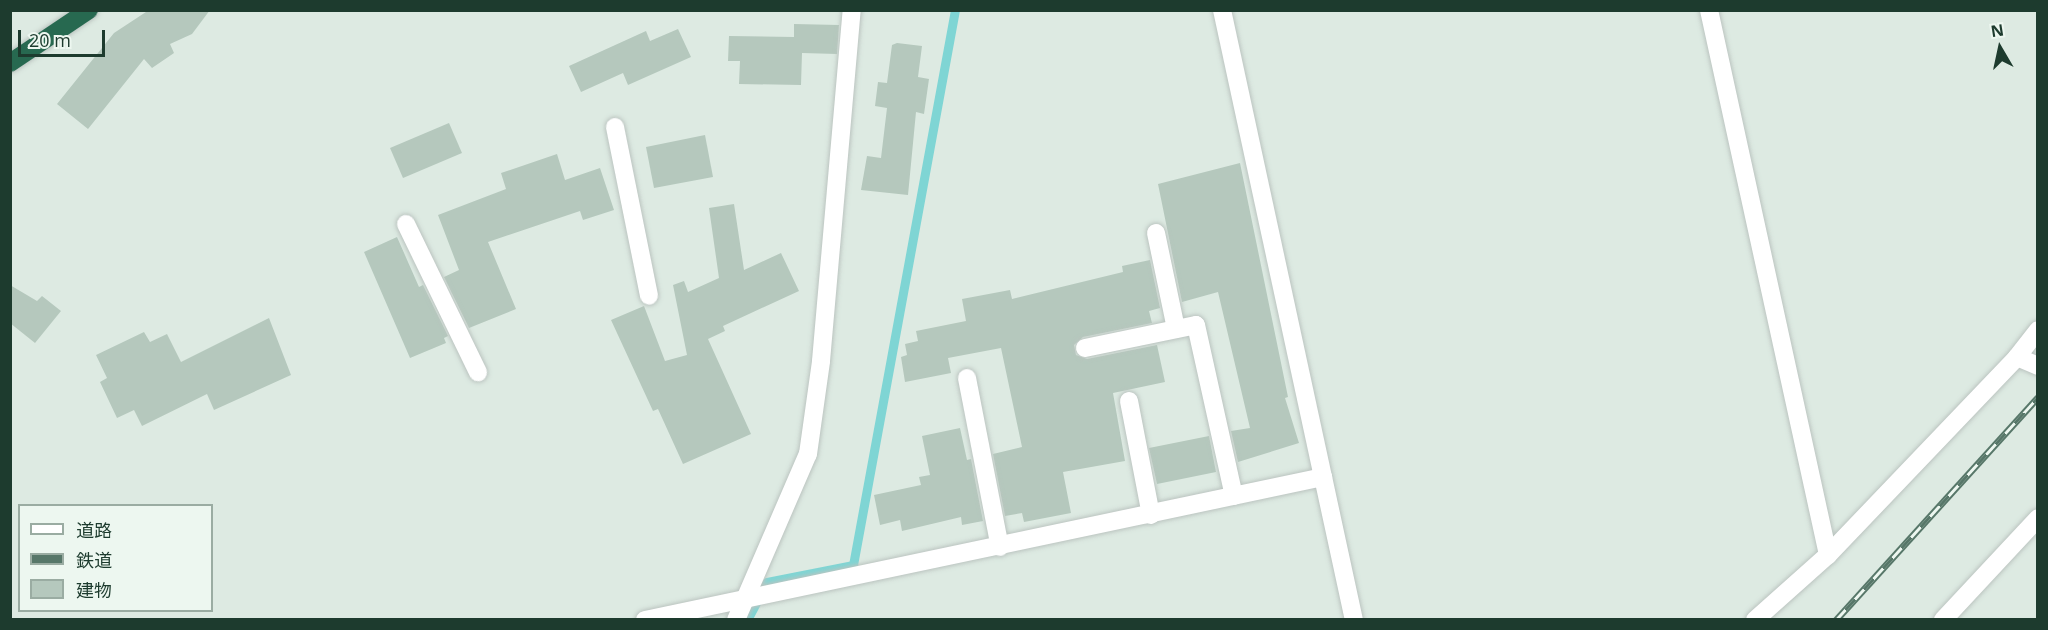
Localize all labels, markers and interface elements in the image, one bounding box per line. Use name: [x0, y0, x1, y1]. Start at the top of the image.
scale bar: [21, 18, 108, 56]
north arrow: [1970, 18, 2030, 78]
text: N: [1989, 18, 2005, 42]
text: 20 m: [29, 28, 71, 52]
legend: [18, 504, 213, 612]
text: 道路: [76, 518, 112, 542]
text: 鉄道: [76, 548, 112, 572]
text: 建物: [76, 578, 112, 602]

